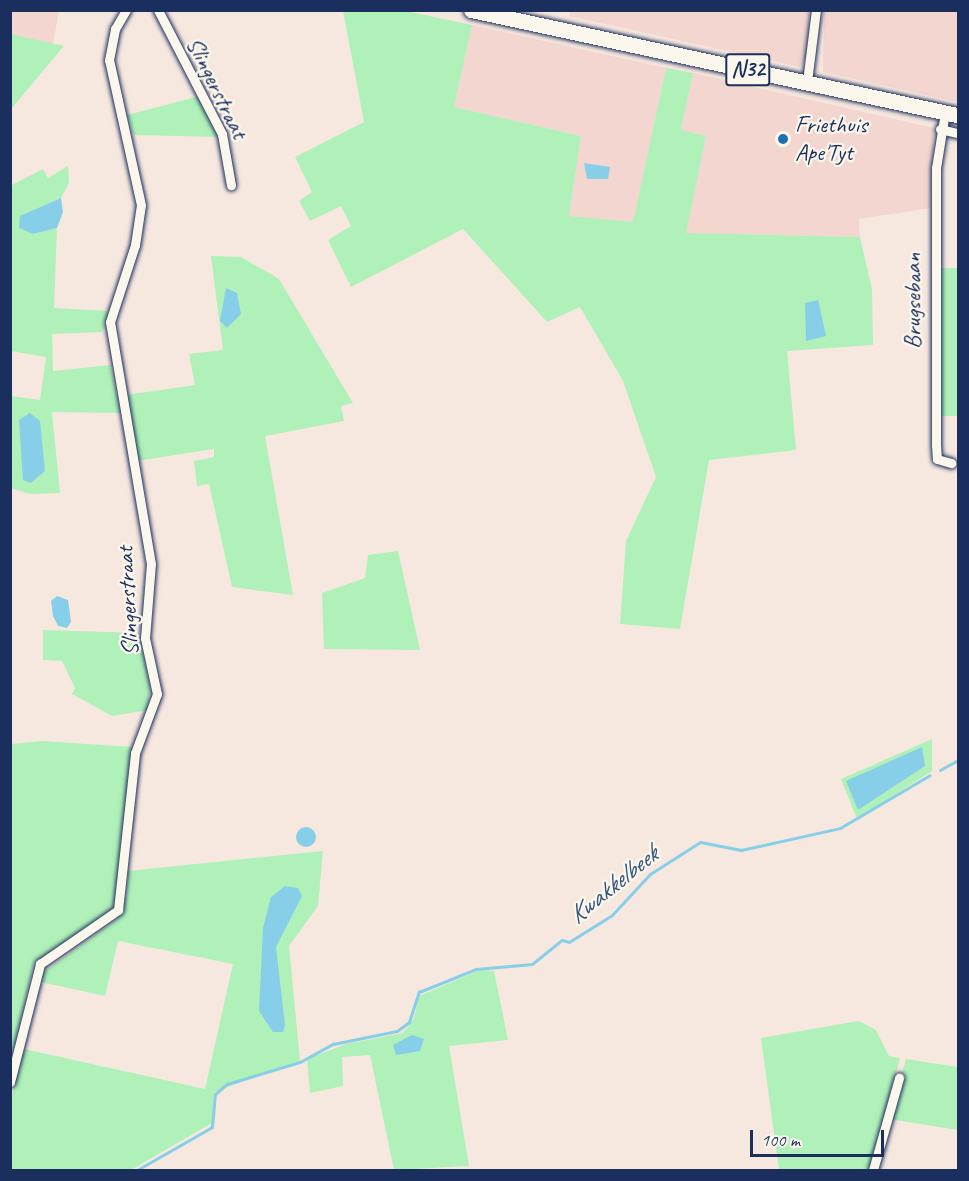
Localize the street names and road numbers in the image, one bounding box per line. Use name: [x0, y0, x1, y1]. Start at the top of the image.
street label: Slingerstraat: [180, 32, 254, 144]
road number: N32: [724, 51, 772, 89]
street label: Brugsebaan: [899, 253, 927, 349]
street label: Slingerstraat: [111, 546, 145, 656]

